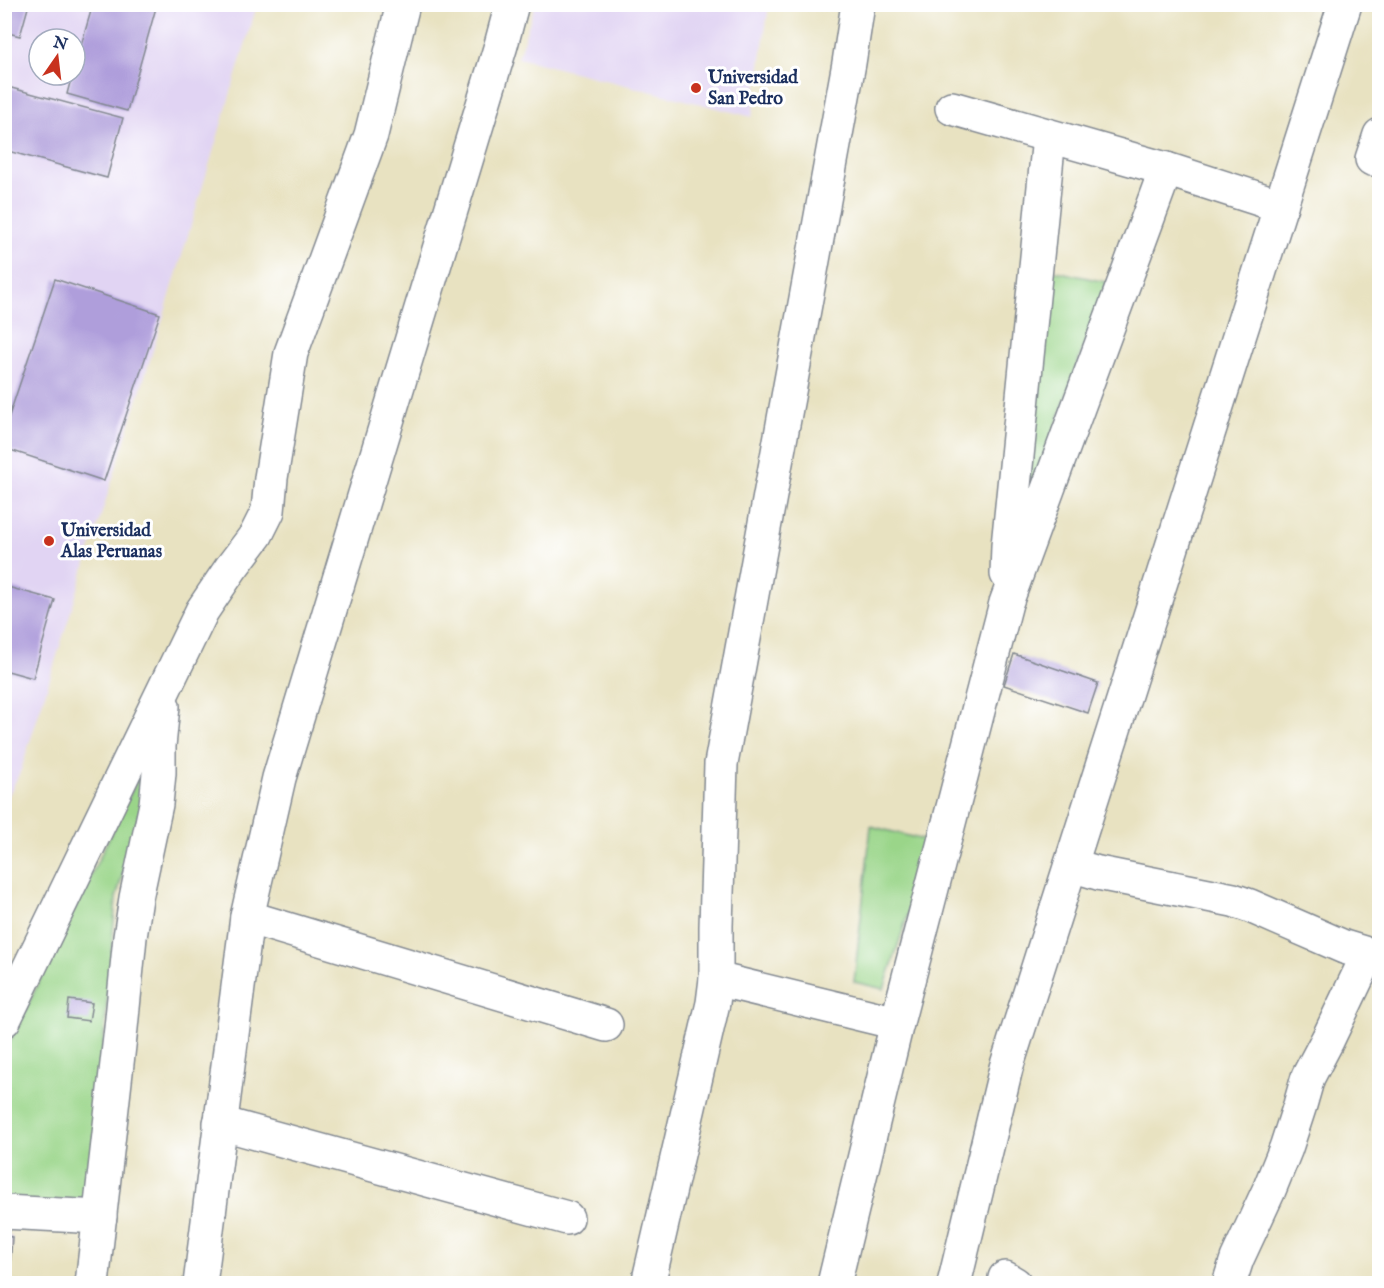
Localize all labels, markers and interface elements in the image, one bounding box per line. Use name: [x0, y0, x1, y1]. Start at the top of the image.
north arrow: [27, 27, 87, 87]
text: N: [50, 33, 69, 56]
place label: Universidad San Pedro: [707, 67, 798, 111]
marker: Universidad San Pedro: [689, 81, 703, 95]
place label: Universidad Alas Peruanas: [60, 520, 163, 564]
marker: Universidad Alas Peruanas: [42, 534, 56, 548]

